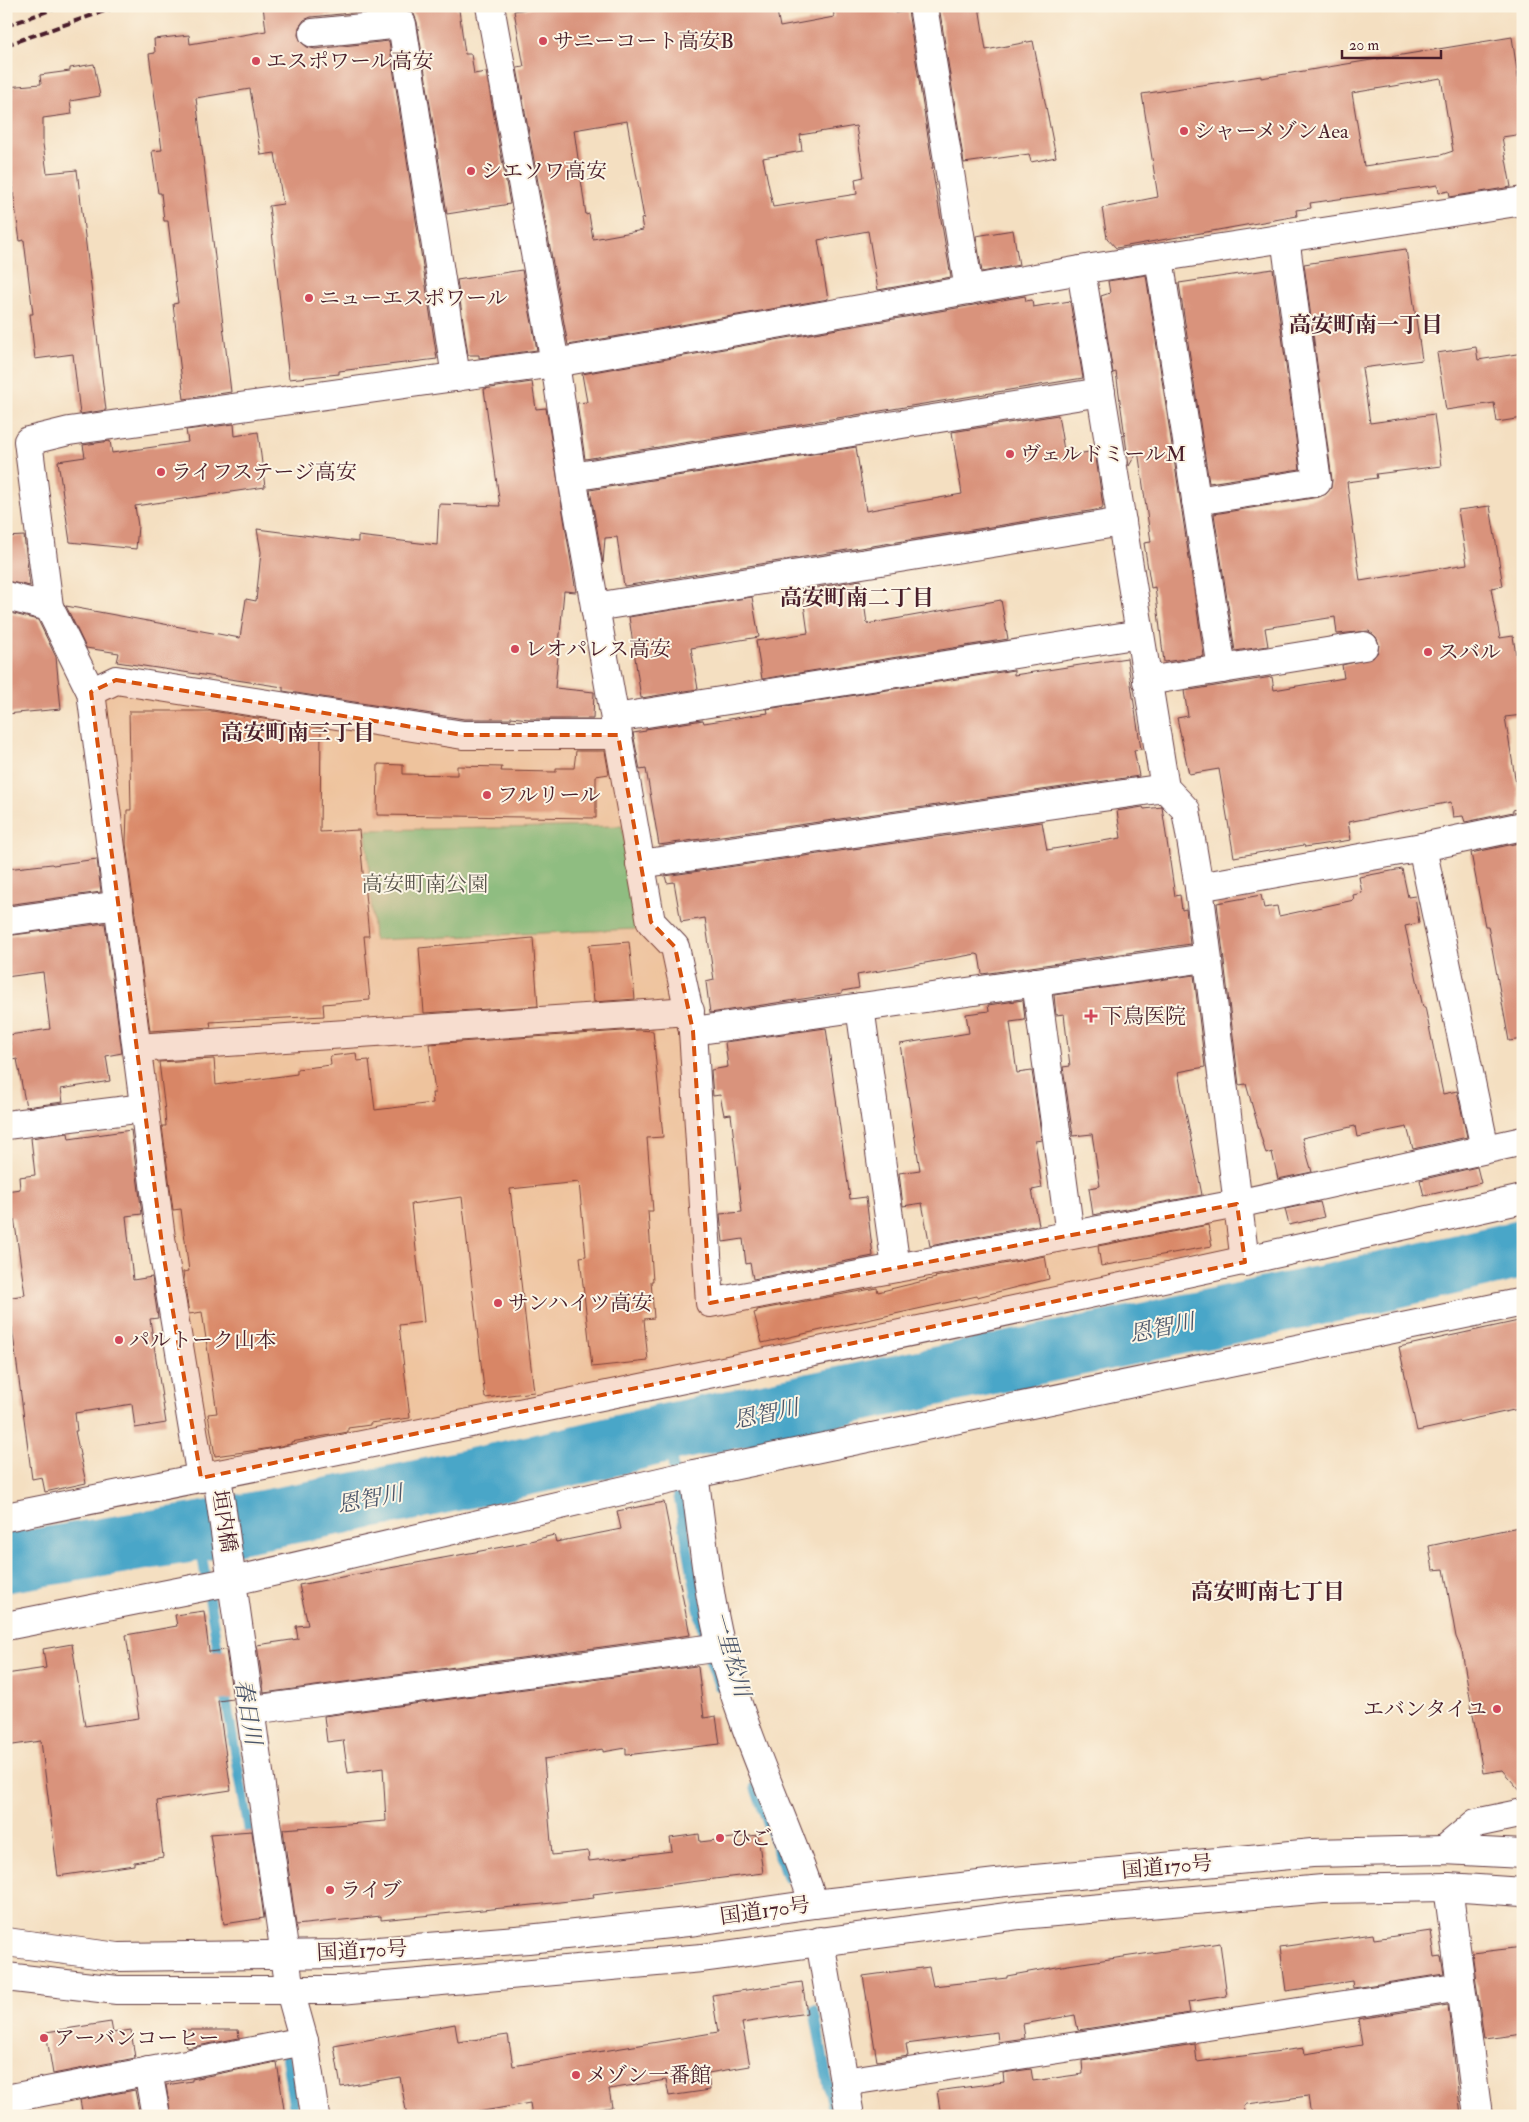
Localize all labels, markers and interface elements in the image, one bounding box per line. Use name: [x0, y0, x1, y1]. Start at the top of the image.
place label: サニーコート高安B: [553, 28, 734, 55]
scale bar: [1342, 28, 1440, 60]
marker: サニーコート高安B: [537, 35, 549, 47]
text: 20 m: [1349, 36, 1379, 55]
place label: エスポワール高安: [266, 48, 434, 75]
marker: エスポワール高安: [250, 55, 262, 67]
place label: シャーメゾンAea: [1194, 118, 1349, 145]
marker: シャーメゾンAea: [1178, 125, 1190, 137]
place label: シエソワ高安: [481, 158, 607, 185]
marker: シエソワ高安: [465, 165, 477, 177]
place label: ニューエスポワール: [319, 285, 508, 312]
marker: ニューエスポワール: [303, 292, 315, 304]
district label: 高安町南一丁目: [1289, 311, 1443, 339]
place label: ヴェルドミールM: [1020, 441, 1186, 468]
marker: ヴェルドミールM: [1004, 448, 1016, 460]
place label: ライフステージ高安: [171, 459, 357, 486]
marker: ライフステージ高安: [155, 466, 167, 478]
district label: 高安町南二丁目: [780, 584, 934, 612]
place label: レオパレス高安: [525, 636, 671, 663]
place label: スバル: [1438, 639, 1501, 666]
marker: レオパレス高安: [509, 643, 521, 655]
marker: スバル: [1422, 646, 1434, 658]
district label: 高安町南三丁目: [221, 719, 375, 747]
place label: フルリール: [497, 782, 601, 809]
marker: フルリール: [481, 789, 493, 801]
park label: 高安町南公園: [362, 871, 488, 898]
place label: 下鳥医院: [1102, 1003, 1186, 1030]
marker: 下鳥医院: [1084, 1009, 1098, 1023]
place label: サンハイツ高安: [508, 1290, 652, 1317]
marker: サンハイツ高安: [492, 1297, 504, 1309]
water label: 恩智川: [1127, 1307, 1199, 1349]
place label: パルトーク山本: [129, 1327, 276, 1354]
marker: パルトーク山本: [113, 1334, 125, 1346]
water label: 恩智川: [731, 1393, 803, 1435]
water label: 恩智川: [335, 1479, 407, 1519]
street label: 垣内橋: [206, 1488, 242, 1554]
district label: 高安町南七丁目: [1191, 1578, 1345, 1606]
water label: 一里松川: [705, 1608, 757, 1702]
water label: 春日川: [228, 1677, 268, 1749]
place label: エバンタイユ: [1363, 1696, 1487, 1723]
marker: エバンタイユ: [1491, 1703, 1503, 1715]
place label: ひご: [730, 1825, 772, 1852]
marker: ひご: [714, 1832, 726, 1844]
street label: 国道170号: [1121, 1850, 1213, 1884]
place label: ライブ: [340, 1877, 402, 1904]
marker: ライブ: [324, 1884, 336, 1896]
street label: 国道170号: [718, 1891, 812, 1931]
street label: 国道170号: [316, 1935, 408, 1967]
place label: アーバンコーヒー: [54, 2025, 219, 2052]
marker: アーバンコーヒー: [38, 2032, 50, 2044]
place label: メゾン一番館: [586, 2062, 711, 2089]
marker: メゾン一番館: [570, 2069, 582, 2081]

